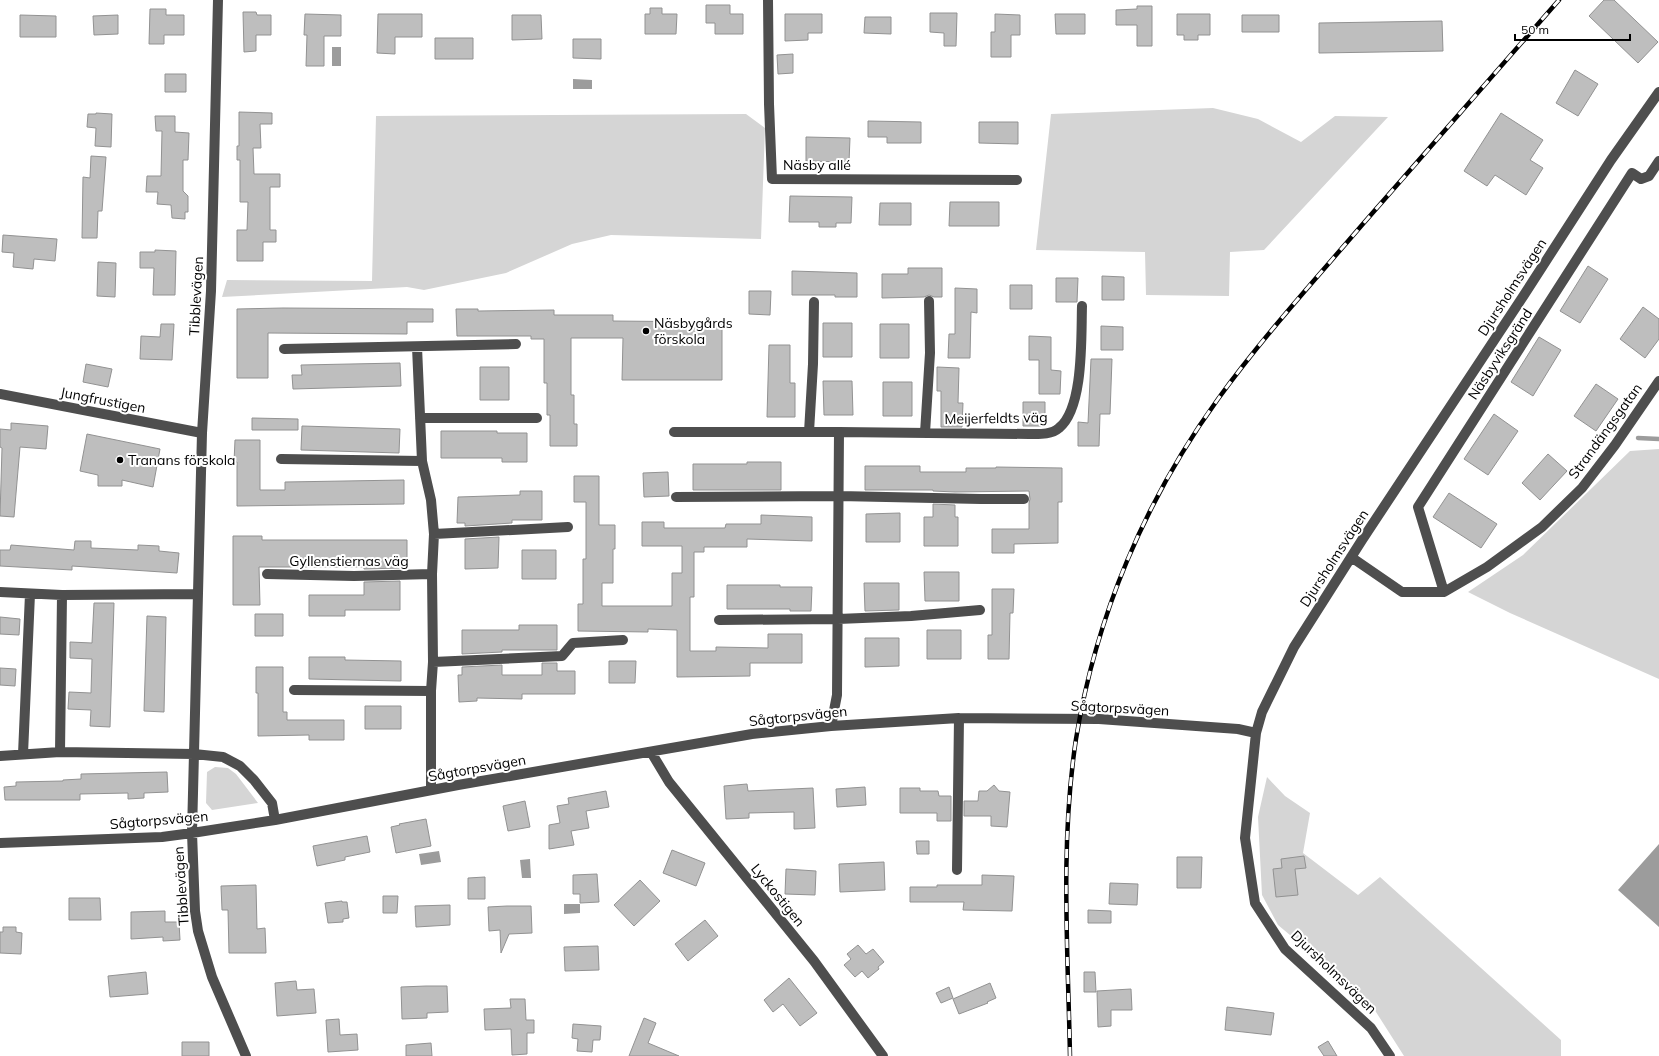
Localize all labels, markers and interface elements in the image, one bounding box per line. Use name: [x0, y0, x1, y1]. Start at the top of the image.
scale bar: [1515, 16, 1630, 42]
text: 50 m: [1521, 22, 1549, 37]
street label: Näsby allé: [783, 156, 851, 174]
street label: Djursholmsvägen: [1474, 235, 1550, 339]
street label: Tibblevägen: [185, 256, 207, 336]
street label: Näsbyviksgränd: [1464, 305, 1536, 403]
place label: Näsbygårds förskola: [654, 314, 733, 348]
marker: Näsbygårds förskola: [641, 326, 651, 336]
street label: Strandängsgatan: [1564, 380, 1646, 482]
street label: Jungfrustigen: [59, 383, 147, 417]
street label: Meijerfeldts väg: [944, 408, 1048, 428]
place label: Tranans förskola: [128, 451, 235, 469]
marker: Tranans förskola: [115, 455, 125, 465]
street label: Djursholmsvägen: [1296, 506, 1372, 610]
street label: Gyllenstiernas väg: [289, 552, 409, 570]
street label: Sågtorpsvägen: [1070, 696, 1170, 720]
street label: Sågtorpsvägen: [748, 702, 848, 730]
street label: Sågtorpsvägen: [427, 751, 527, 785]
street label: Sågtorpsvägen: [109, 807, 209, 833]
street label: Tibblevägen: [169, 846, 193, 926]
street label: Lyckostigen: [747, 860, 809, 930]
street label: Djursholmsvägen: [1287, 926, 1381, 1018]

